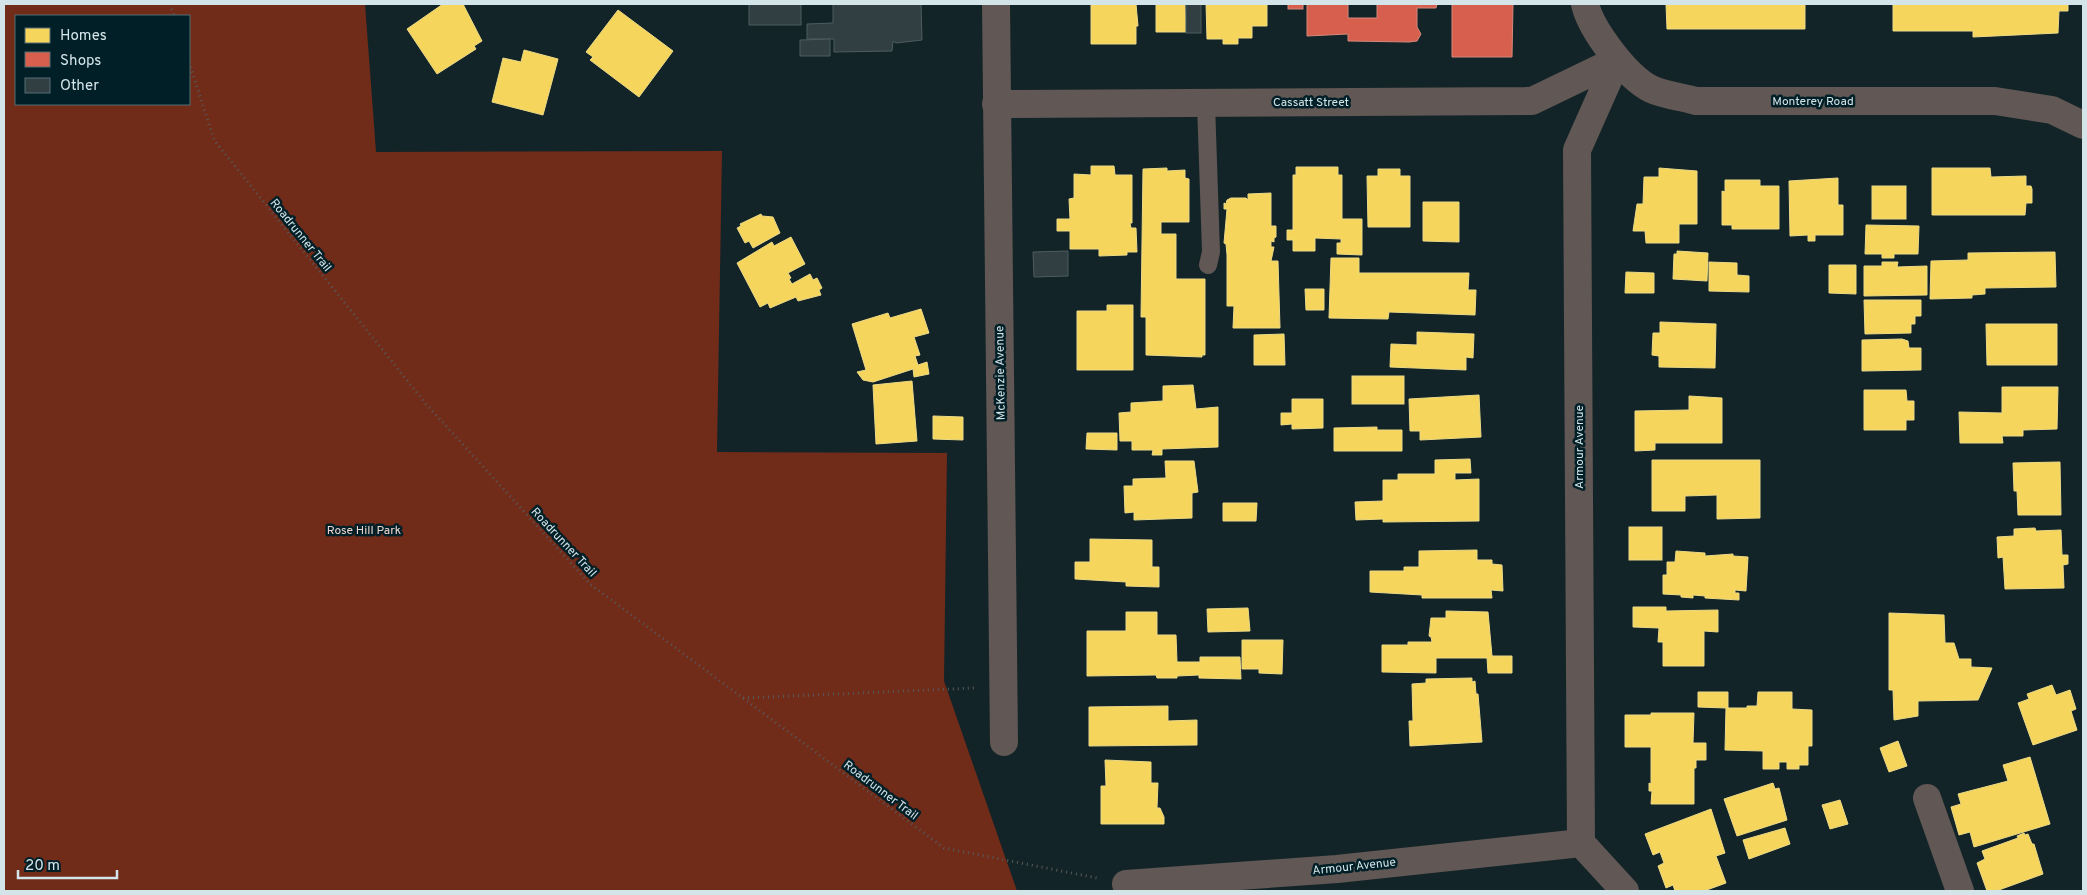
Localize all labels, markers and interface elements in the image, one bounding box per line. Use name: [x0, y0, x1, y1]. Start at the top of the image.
legend: [15, 15, 190, 105]
text: Homes: [60, 27, 107, 46]
text: Shops: [60, 52, 101, 71]
text: Other: [60, 77, 99, 96]
street label: Monterey Road: [1772, 94, 1854, 110]
street label: Cassatt Street: [1273, 95, 1349, 111]
street label: Roadrunner Trail: [266, 196, 335, 275]
street label: McKenzie Avenue: [992, 326, 1010, 420]
street label: Armour Avenue: [1572, 405, 1588, 489]
street label: Roadrunner Trail: [527, 505, 600, 581]
park label: Rose Hill Park: [327, 523, 401, 539]
street label: Roadrunner Trail: [840, 757, 921, 824]
scale bar: [18, 848, 116, 880]
street label: Armour Avenue: [1312, 855, 1397, 879]
text: 20 m: [25, 857, 60, 876]

